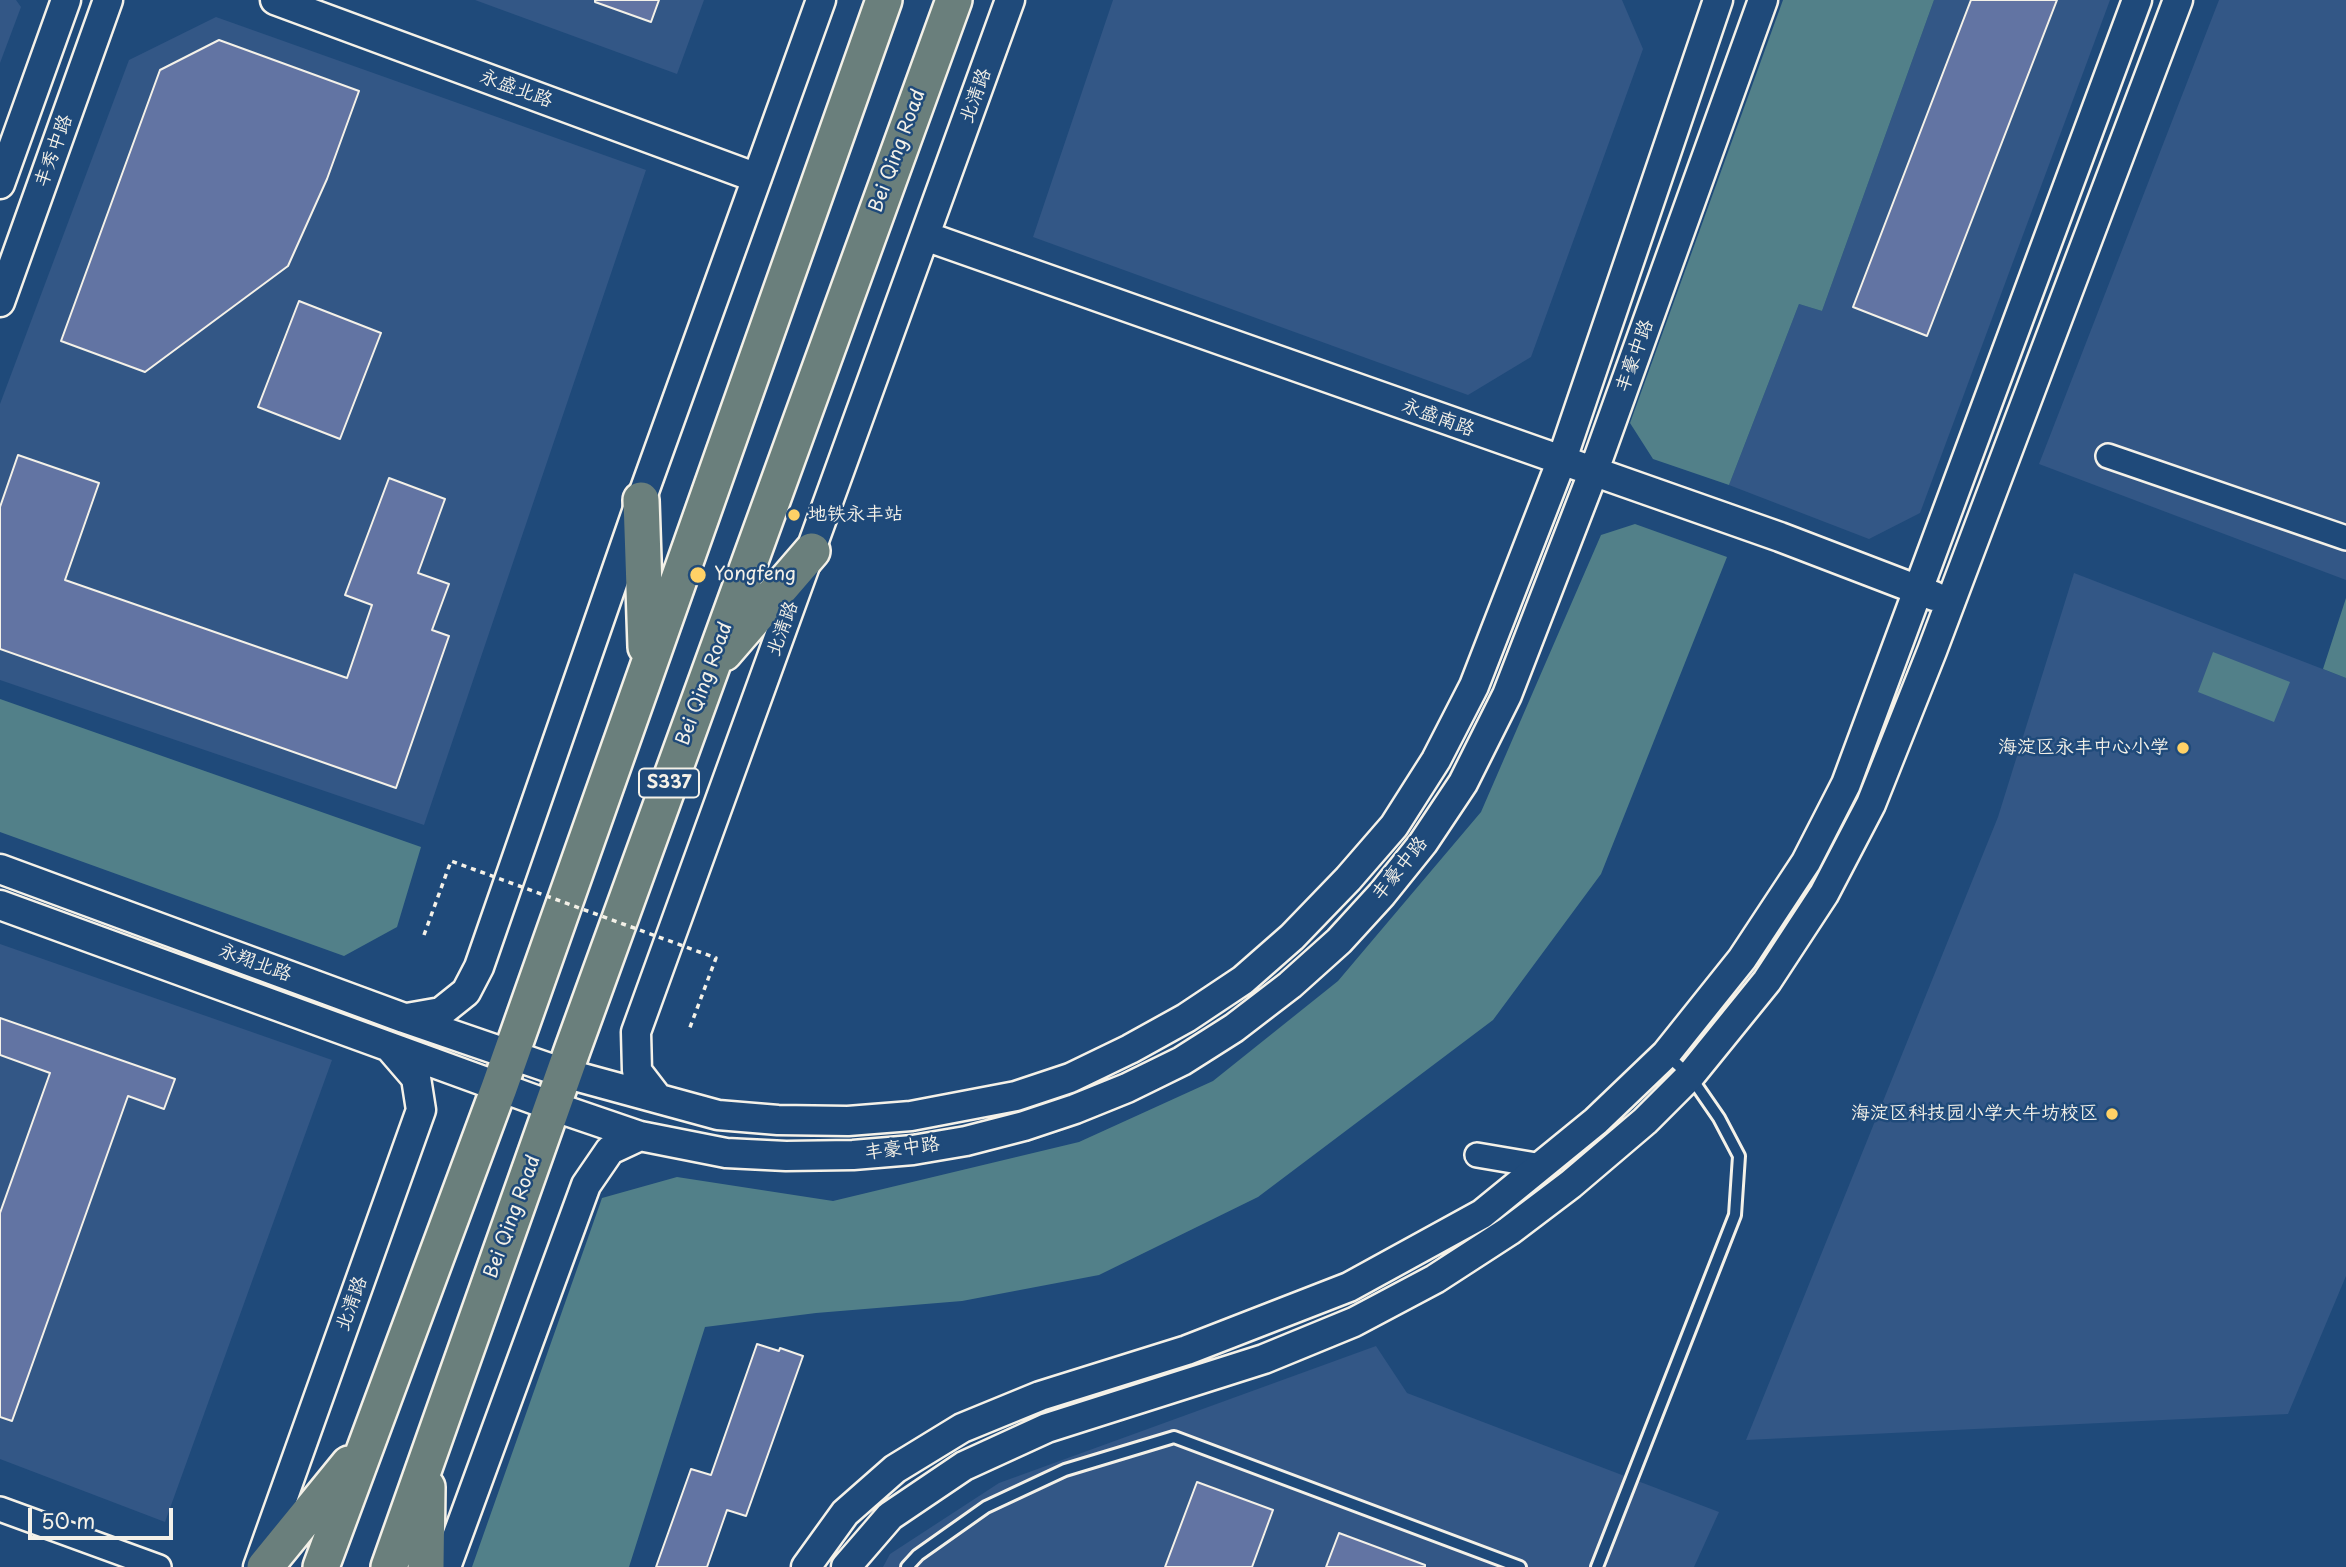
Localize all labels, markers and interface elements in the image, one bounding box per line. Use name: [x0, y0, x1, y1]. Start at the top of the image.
street label: 永盛北路: [476, 65, 556, 113]
street label: 北清路: [956, 65, 996, 127]
street label: Bei Qing Road: [865, 86, 931, 216]
street label: 丰秀中路: [30, 111, 78, 191]
street label: 丰豪中路: [1611, 316, 1659, 396]
street label: 永盛南路: [1398, 394, 1478, 442]
place label: 地铁永丰站: [808, 504, 903, 526]
marker: 地铁永丰站: [786, 507, 802, 523]
place label: Yongfeng: [714, 564, 796, 586]
marker: Yongfeng: [688, 565, 708, 585]
street label: 北清路: [763, 598, 803, 660]
street label: Bei Qing Road: [672, 619, 738, 749]
place label: 海淀区永丰中心小学: [1998, 737, 2169, 759]
marker: 海淀区永丰中心小学: [2175, 740, 2191, 756]
road number: S337: [639, 768, 699, 798]
street label: 丰豪中路: [1367, 832, 1433, 906]
street label: 永翔北路: [215, 939, 295, 987]
place label: 海淀区科技园小学大牛坊校区: [1851, 1103, 2098, 1125]
marker: 海淀区科技园小学大牛坊校区: [2104, 1106, 2120, 1122]
street label: 丰豪中路: [863, 1133, 941, 1165]
street label: Bei Qing Road: [480, 1152, 546, 1282]
street label: 北清路: [332, 1273, 372, 1335]
scale bar: [32, 1494, 177, 1538]
text: 50 m: [41, 1504, 95, 1536]

